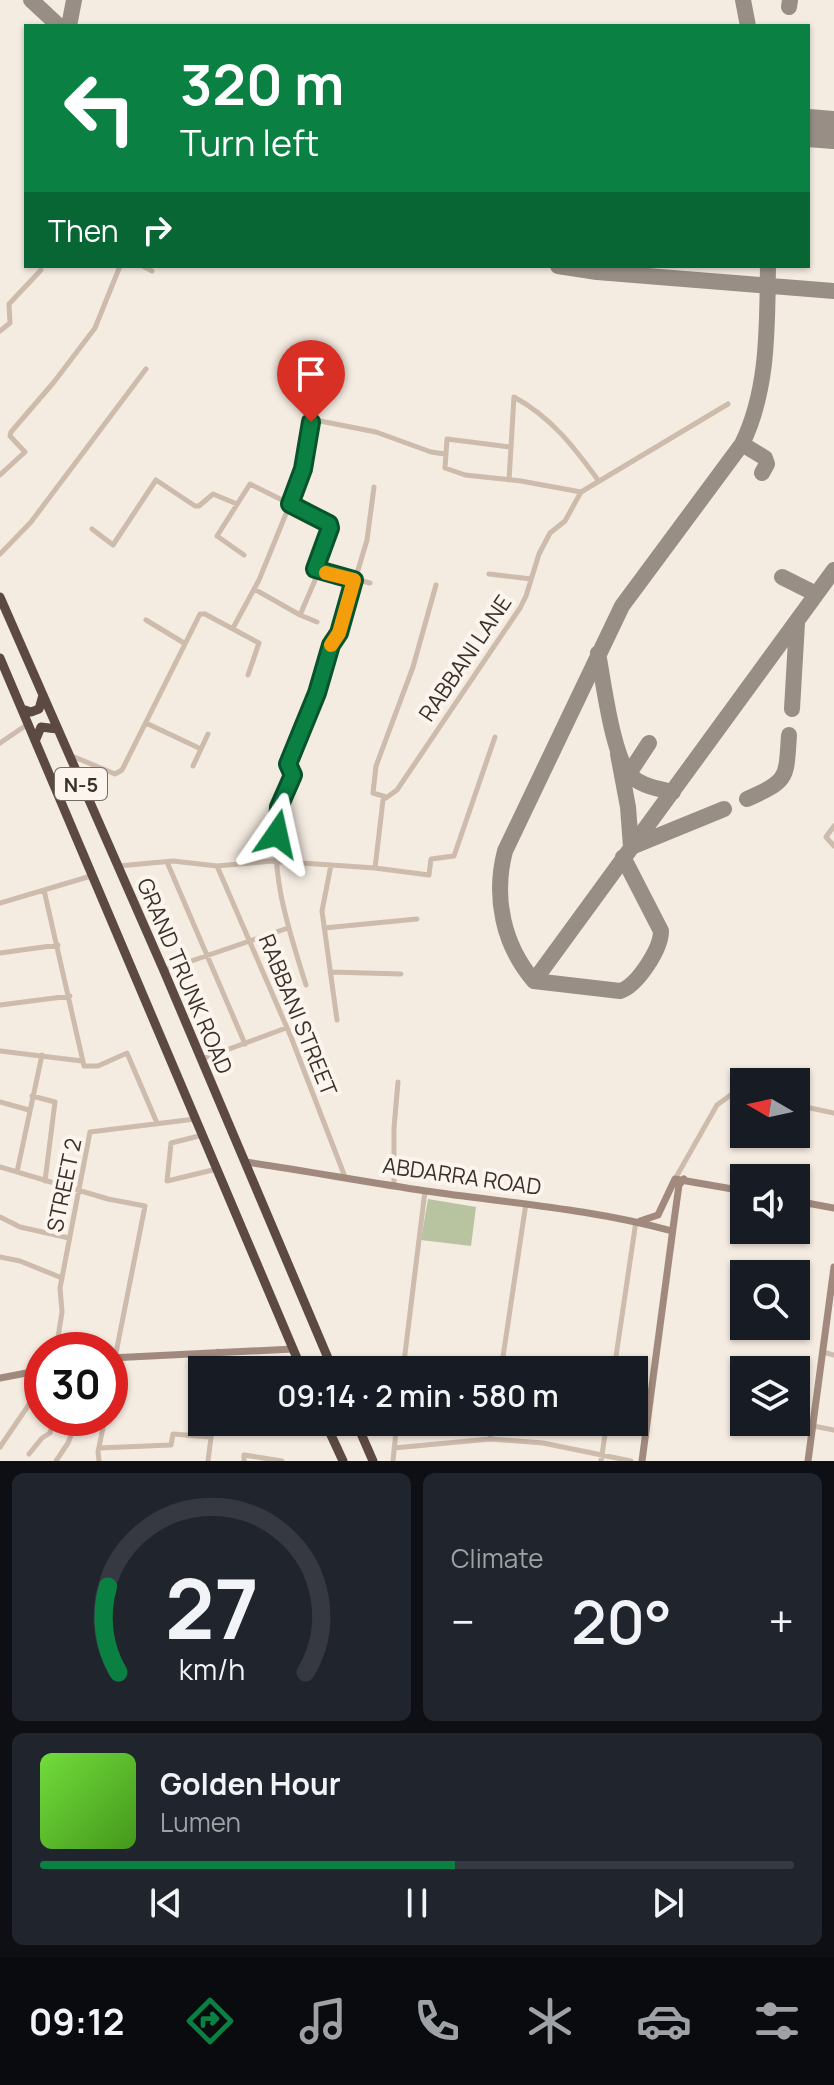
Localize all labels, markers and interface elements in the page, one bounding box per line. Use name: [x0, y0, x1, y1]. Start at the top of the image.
text: 320 m: [180, 45, 344, 122]
icon: left: [48, 56, 152, 160]
text: Turn left: [180, 118, 319, 167]
icon: right: [135, 208, 179, 252]
text: Then: [48, 210, 119, 251]
pin: [277, 340, 345, 422]
icon: arrive: [289, 352, 333, 396]
street label: RABBANI LANE: [412, 589, 518, 727]
road number: N-5: [55, 768, 107, 800]
position arrow: [235, 792, 319, 876]
street label: GRAND TRUNK ROAD: [130, 873, 240, 1079]
street label: RABBANI STREET: [252, 930, 344, 1100]
north arrow: [730, 1068, 810, 1148]
map controls: [730, 1068, 810, 1436]
street label: STREET 2: [39, 1135, 89, 1235]
street label: ABDARRA ROAD: [381, 1150, 543, 1202]
button: sound: [730, 1164, 810, 1244]
button: search: [730, 1260, 810, 1340]
speed limit sign: 30: [24, 1332, 128, 1436]
button: layers: [730, 1356, 810, 1436]
text: 09:14 · 2 min · 580 m: [277, 1375, 559, 1416]
text: Climate: [451, 1540, 543, 1576]
text: 27: [165, 1550, 258, 1664]
text: 20°: [571, 1580, 672, 1662]
text: −: [451, 1591, 475, 1651]
text: +: [769, 1591, 794, 1651]
text: km/h: [178, 1650, 245, 1689]
text: Golden Hour: [160, 1763, 341, 1804]
text: Lumen: [160, 1804, 241, 1840]
icon: previous: [144, 1881, 188, 1925]
icon: pause: [395, 1881, 439, 1925]
icon: next: [646, 1881, 690, 1925]
icon: directions: [182, 1993, 238, 2049]
icon: music: [295, 1993, 351, 2049]
icon: phone: [409, 1993, 465, 2049]
icon: climate: [522, 1993, 578, 2049]
icon: car: [636, 1993, 692, 2049]
icon: filters: [749, 1993, 805, 2049]
text: 09:12: [29, 1997, 124, 2046]

